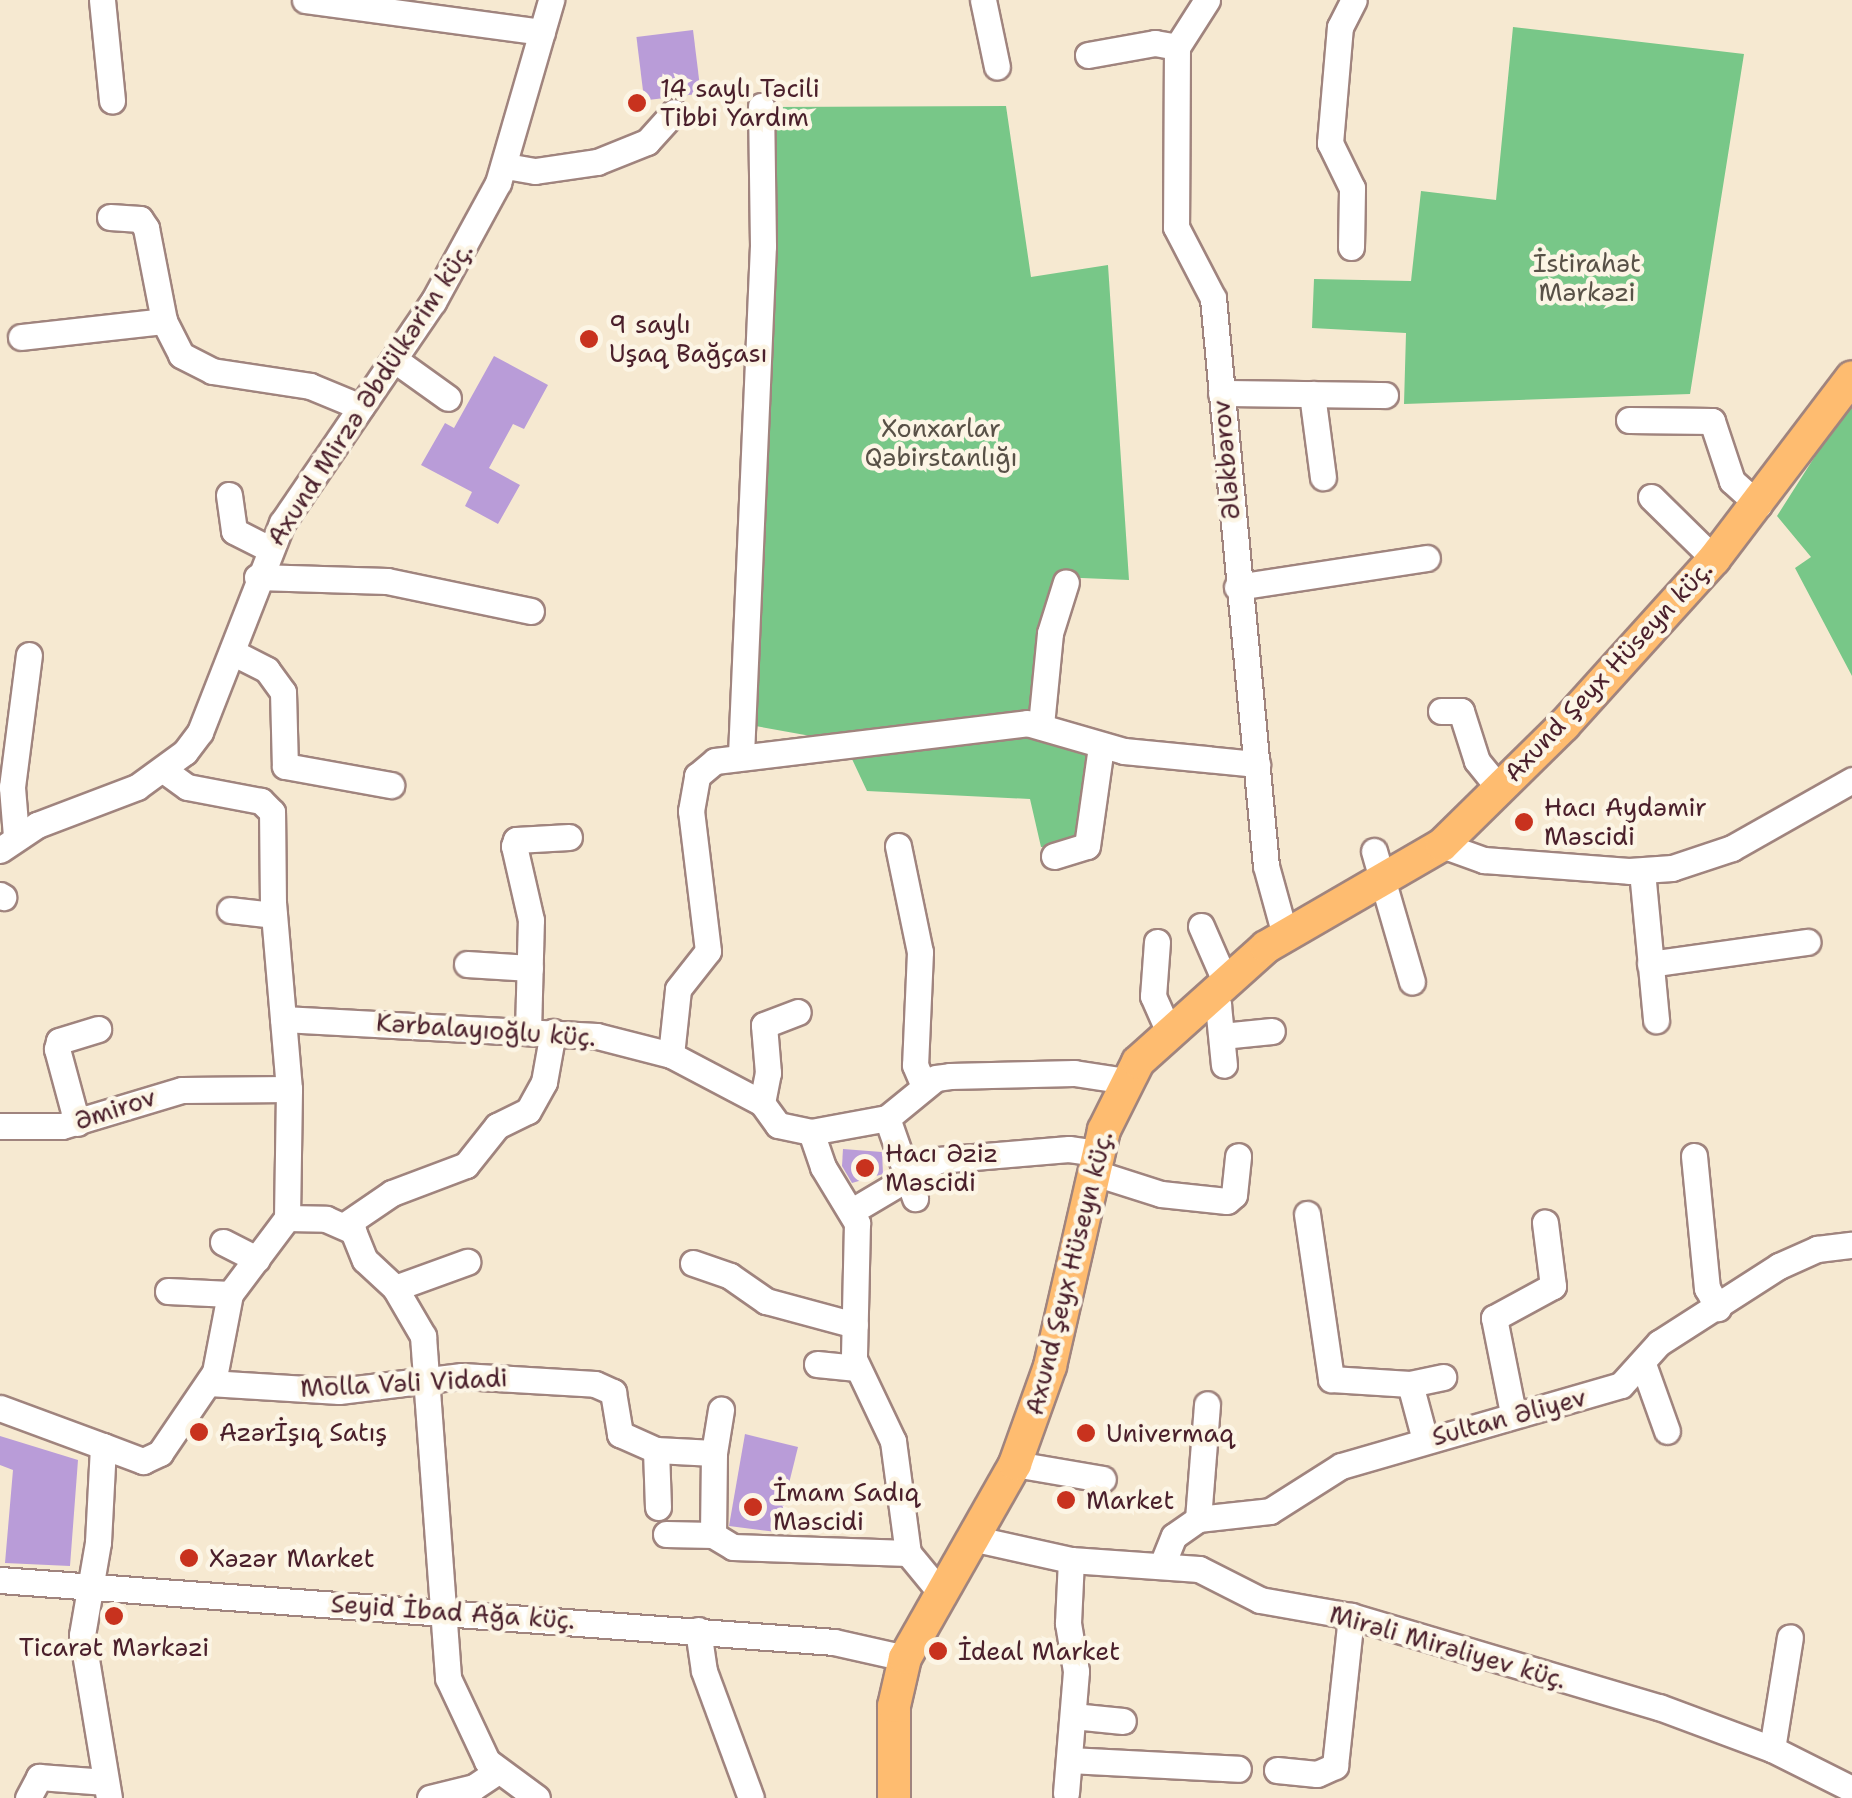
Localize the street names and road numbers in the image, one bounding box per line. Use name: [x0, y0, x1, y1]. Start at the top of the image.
street label: Axund Mirzə Əbdülkərim küç.: [261, 237, 479, 551]
street label: Ələkbərov: [1206, 399, 1246, 521]
street label: Axund Şeyx Hüseyn küç.: [1498, 554, 1718, 788]
street label: Kərbalayıoğlu küç.: [375, 1007, 597, 1053]
street label: Əmirov: [70, 1082, 160, 1136]
street label: Axund Şeyx Hüseyn küç.: [1019, 1128, 1119, 1418]
street label: Molla Vəli Vidadi: [300, 1363, 508, 1403]
street label: Sultan Əliyev: [1429, 1382, 1589, 1452]
street label: Seyid İbad Ağa küç.: [330, 1588, 576, 1636]
street label: Mirəli Mirəliyev küç.: [1326, 1599, 1570, 1695]

